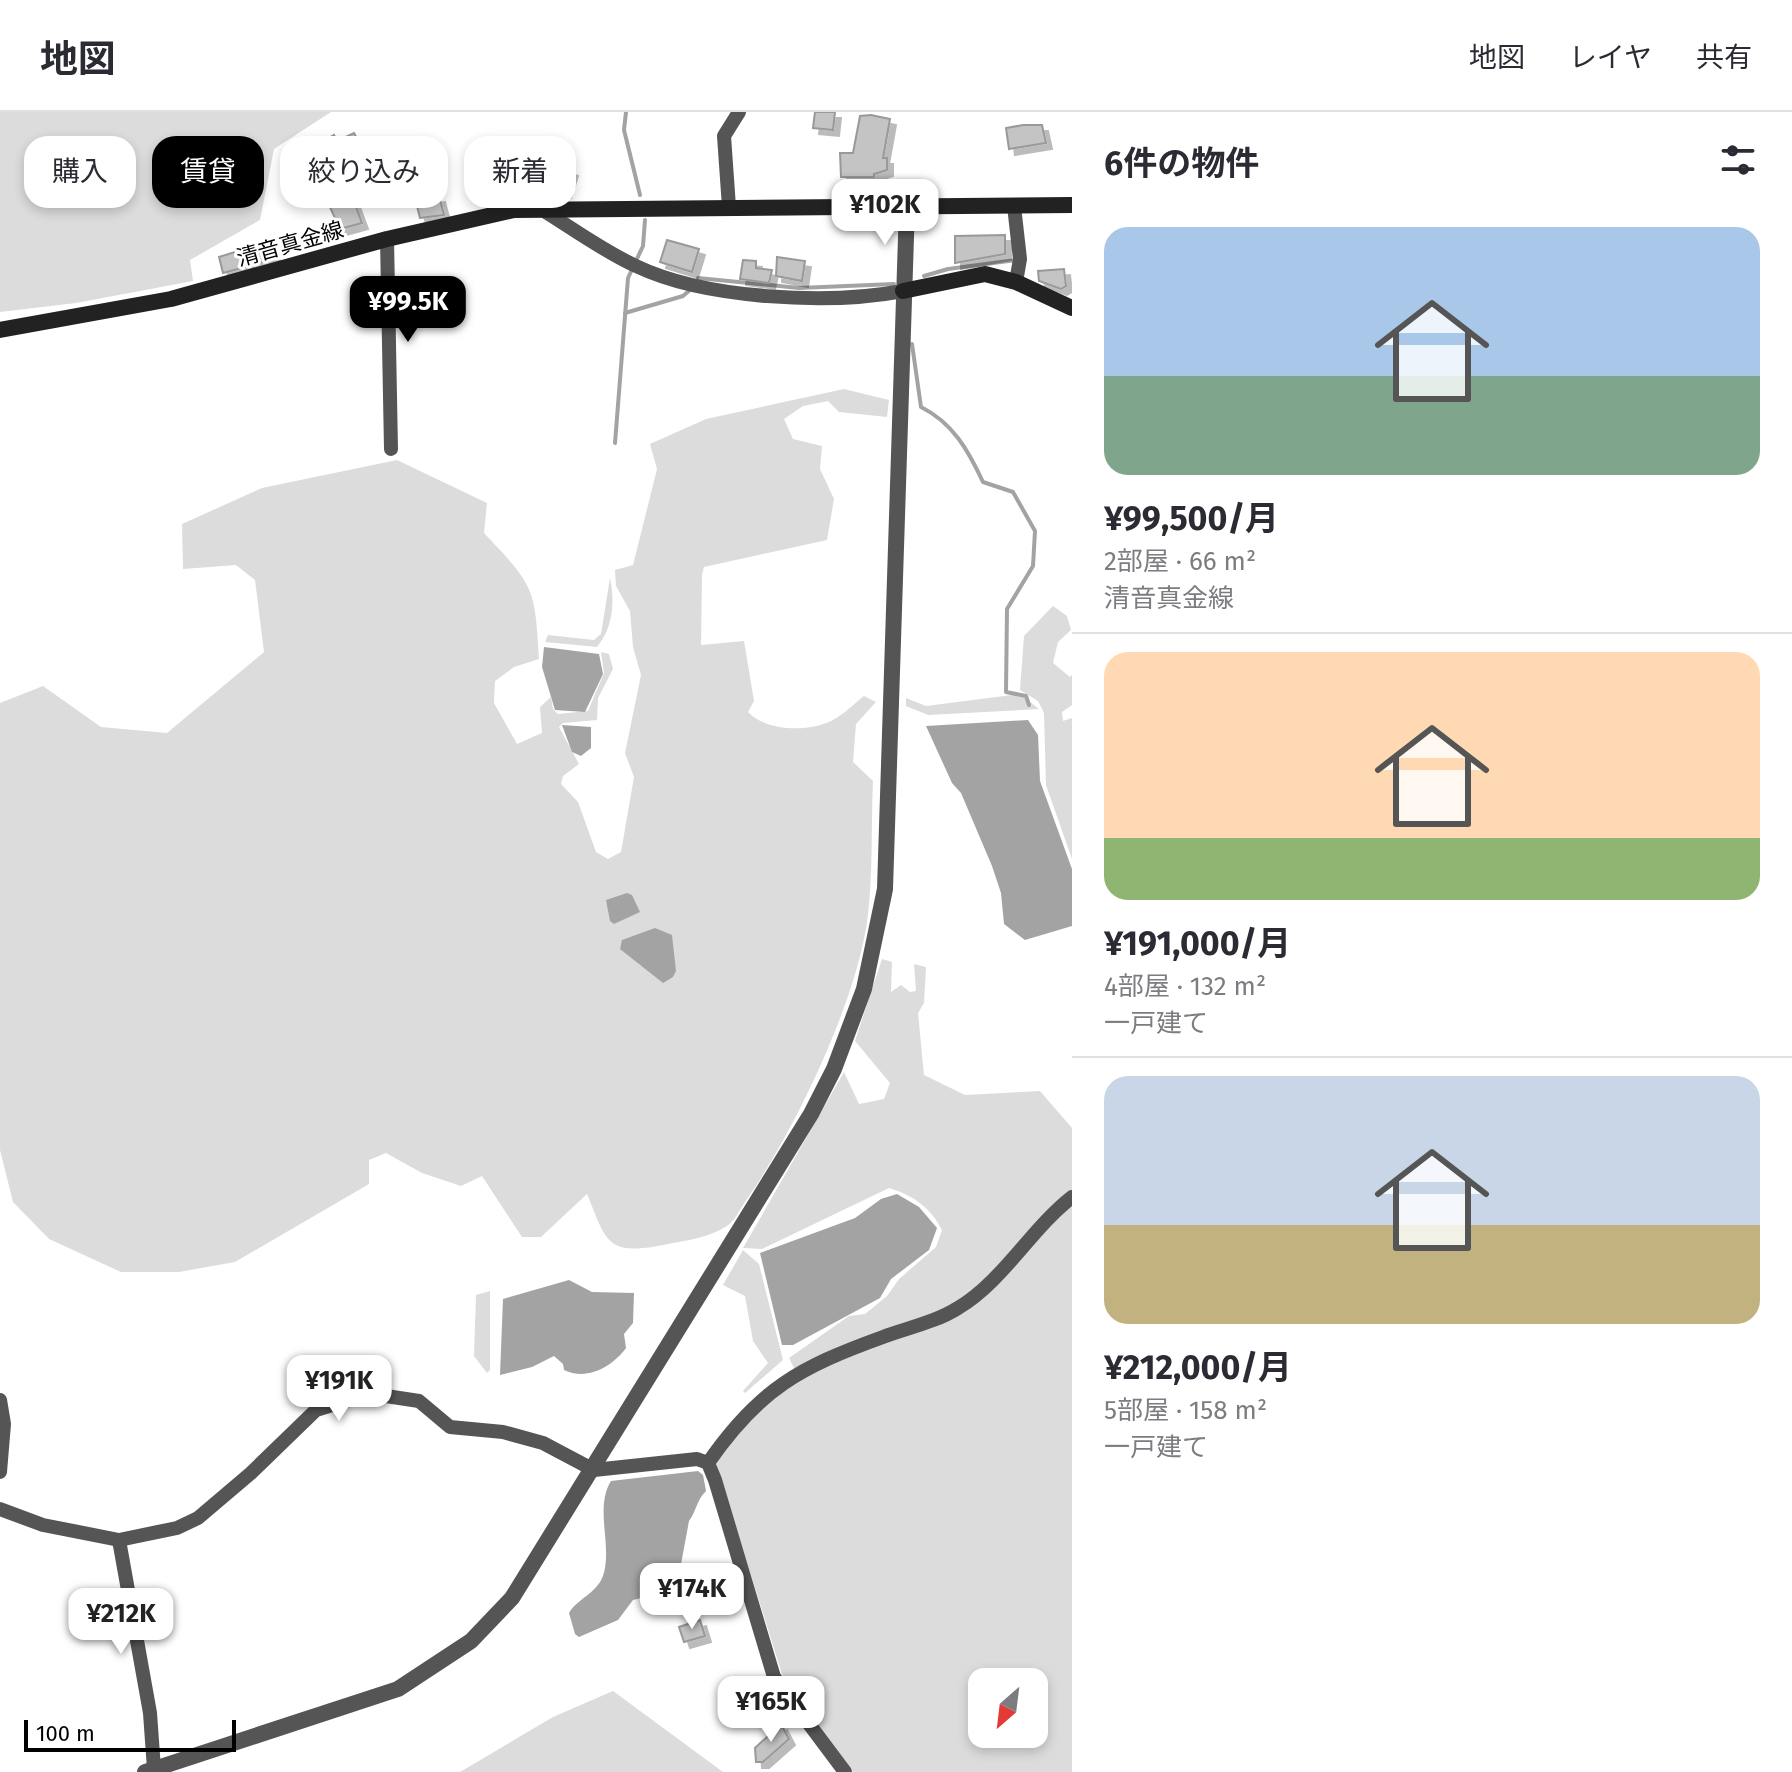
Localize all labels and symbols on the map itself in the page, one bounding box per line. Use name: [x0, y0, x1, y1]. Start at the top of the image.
pin: ¥102K: [829, 179, 941, 247]
street label: 清音真金線: [233, 216, 347, 272]
pin: ¥99.5K: [343, 276, 473, 344]
pin: ¥191K: [283, 1355, 395, 1423]
pin: ¥174K: [636, 1563, 748, 1631]
pin: ¥212K: [65, 1588, 177, 1656]
north arrow: [968, 1668, 1048, 1748]
pin: ¥165K: [715, 1676, 827, 1744]
scale bar: [24, 1716, 236, 1752]

